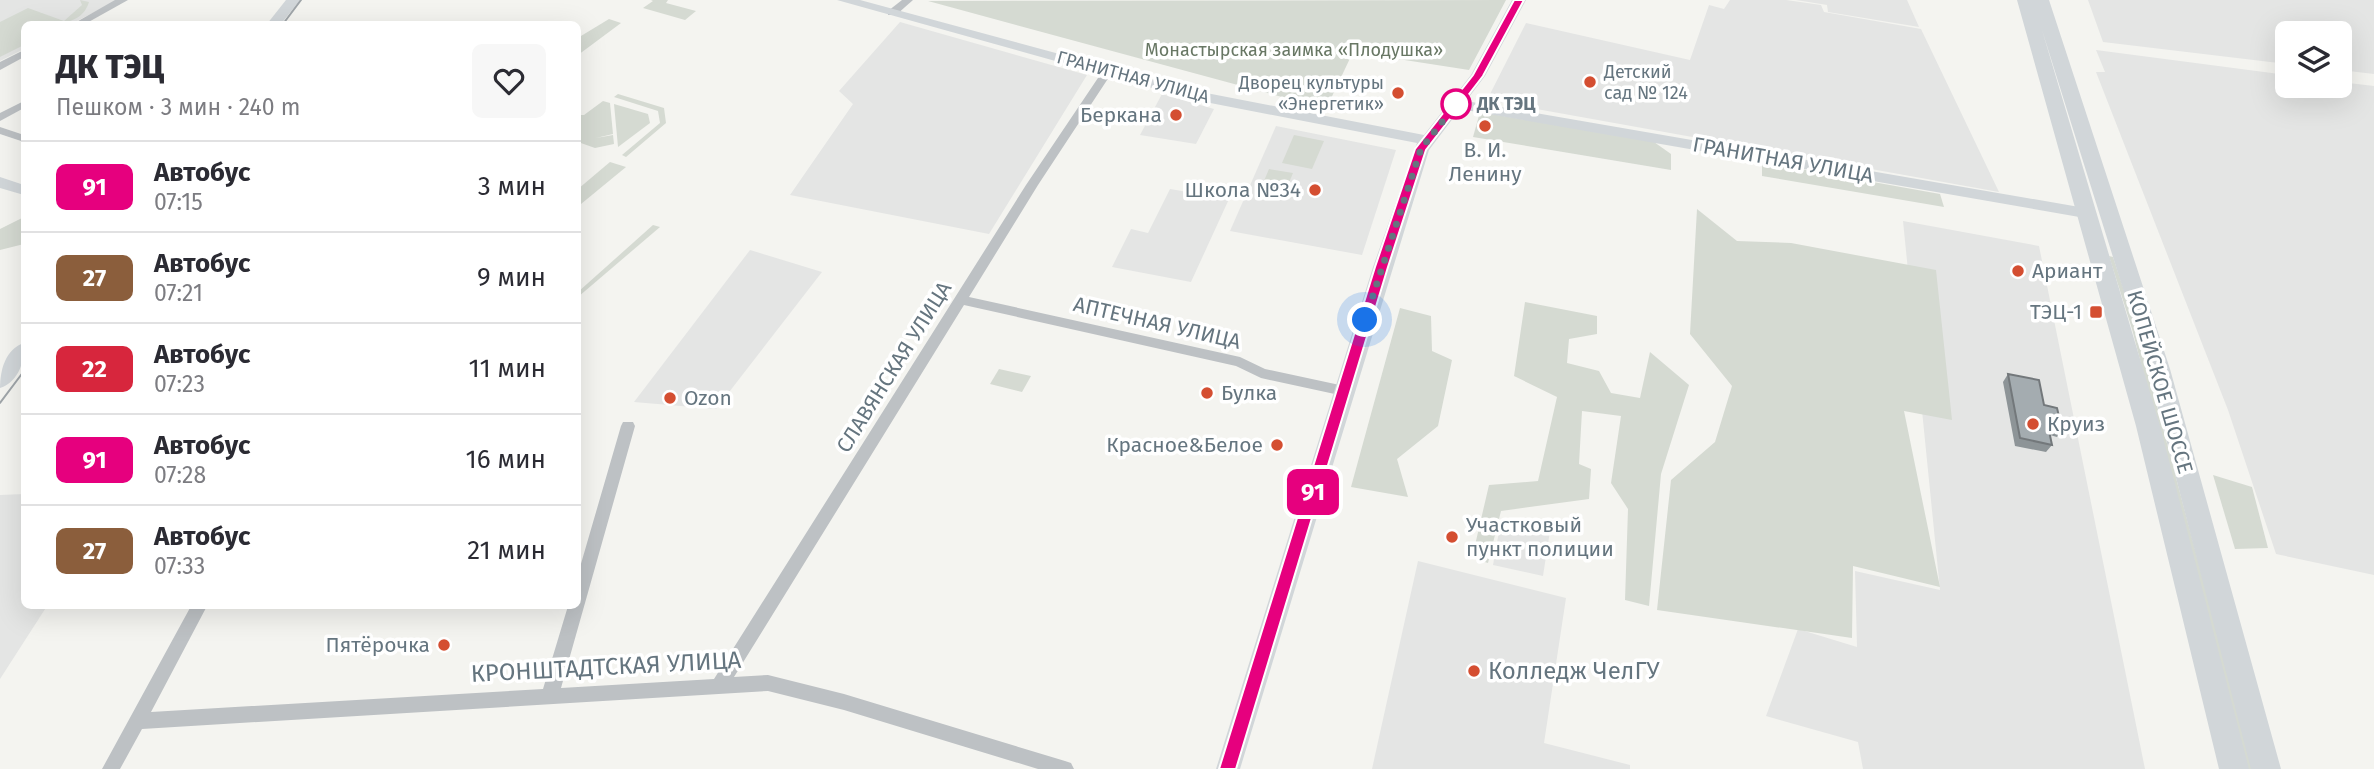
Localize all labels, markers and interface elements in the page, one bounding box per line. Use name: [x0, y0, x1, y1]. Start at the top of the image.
map controls: [2275, 21, 2352, 98]
button: layers: [2275, 21, 2352, 98]
park label: Монастырская заимка «Плодушка»: [1145, 39, 1443, 61]
button: heart: [472, 44, 546, 118]
street label: ГРАНИТНАЯ УЛИЦА: [1054, 46, 1212, 108]
text: ДК ТЭЦ: [56, 47, 164, 87]
place label: Детский сад № 124: [1603, 61, 1688, 104]
place label: Дворец культуры «Энергетик»: [1238, 72, 1384, 115]
marker: Детский сад № 124: [1582, 74, 1598, 90]
marker: Дворец культуры «Энергетик»: [1390, 85, 1406, 101]
marker: ДК ТЭЦ: [1441, 89, 1471, 119]
text: Пешком · 3 мин · 240 m: [56, 93, 300, 121]
place label: ДК ТЭЦ: [1476, 93, 1536, 115]
place label: Беркана: [1080, 102, 1162, 128]
marker: Беркана: [1168, 107, 1184, 123]
marker: В. И. Ленину: [1477, 118, 1493, 134]
street label: ГРАНИТНАЯ УЛИЦА: [1691, 131, 1875, 189]
place label: В. И. Ленину: [1448, 137, 1522, 187]
text: Автобус: [154, 157, 251, 188]
text: 3 мин: [478, 171, 546, 202]
text: 91: [82, 173, 107, 201]
place label: Школа №34: [1185, 177, 1301, 203]
marker: Школа №34: [1307, 182, 1323, 198]
text: 07:15: [154, 188, 203, 216]
text: Автобус: [154, 248, 251, 279]
place label: Ариант: [2032, 258, 2103, 284]
text: 9 мин: [477, 262, 546, 293]
marker: Ариант: [2010, 263, 2026, 279]
text: 27: [83, 264, 106, 292]
street label: СЛАВЯНСКАЯ УЛИЦА: [831, 277, 957, 457]
text: 07:21: [154, 279, 203, 307]
street label: КОПЕЙСКОЕ ШОССЕ: [2121, 287, 2199, 477]
street label: АПТЕЧНАЯ УЛИЦА: [1071, 291, 1243, 355]
place label: ТЭЦ-1: [2030, 299, 2082, 325]
your location: [1347, 302, 1382, 337]
marker: ТЭЦ-1: [2088, 304, 2104, 320]
text: Автобус: [154, 339, 251, 370]
text: 11 мин: [468, 353, 546, 384]
text: 22: [82, 355, 107, 383]
text: 07:23: [154, 370, 205, 398]
place label: Булка: [1221, 380, 1277, 406]
place label: Ozon: [684, 385, 732, 411]
marker: Булка: [1199, 385, 1215, 401]
marker: Ozon: [662, 390, 678, 406]
place label: Круиз: [2047, 411, 2105, 437]
marker: Круиз: [2025, 416, 2041, 432]
text: Автобус: [154, 430, 251, 461]
place label: Красное&Белое: [1106, 432, 1263, 458]
marker: Красное&Белое: [1269, 437, 1285, 453]
text: 16 мин: [466, 444, 546, 475]
text: 91: [82, 446, 107, 474]
text: 07:28: [154, 461, 206, 489]
line badge: 91: [1282, 469, 1344, 515]
text: 91: [1301, 478, 1325, 506]
place label: Участковый пункт полиции: [1466, 512, 1614, 562]
text: Автобус: [154, 521, 251, 552]
marker: Участковый пункт полиции: [1444, 529, 1460, 545]
text: 21 мин: [467, 535, 546, 566]
text: 27: [83, 537, 106, 565]
text: 07:33: [154, 552, 205, 580]
place label: Пятёрочка: [326, 632, 430, 658]
marker: Пятёрочка: [436, 637, 452, 653]
street label: КРОНШТАДТСКАЯ УЛИЦА: [470, 646, 742, 688]
place label: Колледж ЧелГУ: [1488, 657, 1661, 685]
marker: Колледж ЧелГУ: [1466, 663, 1482, 679]

